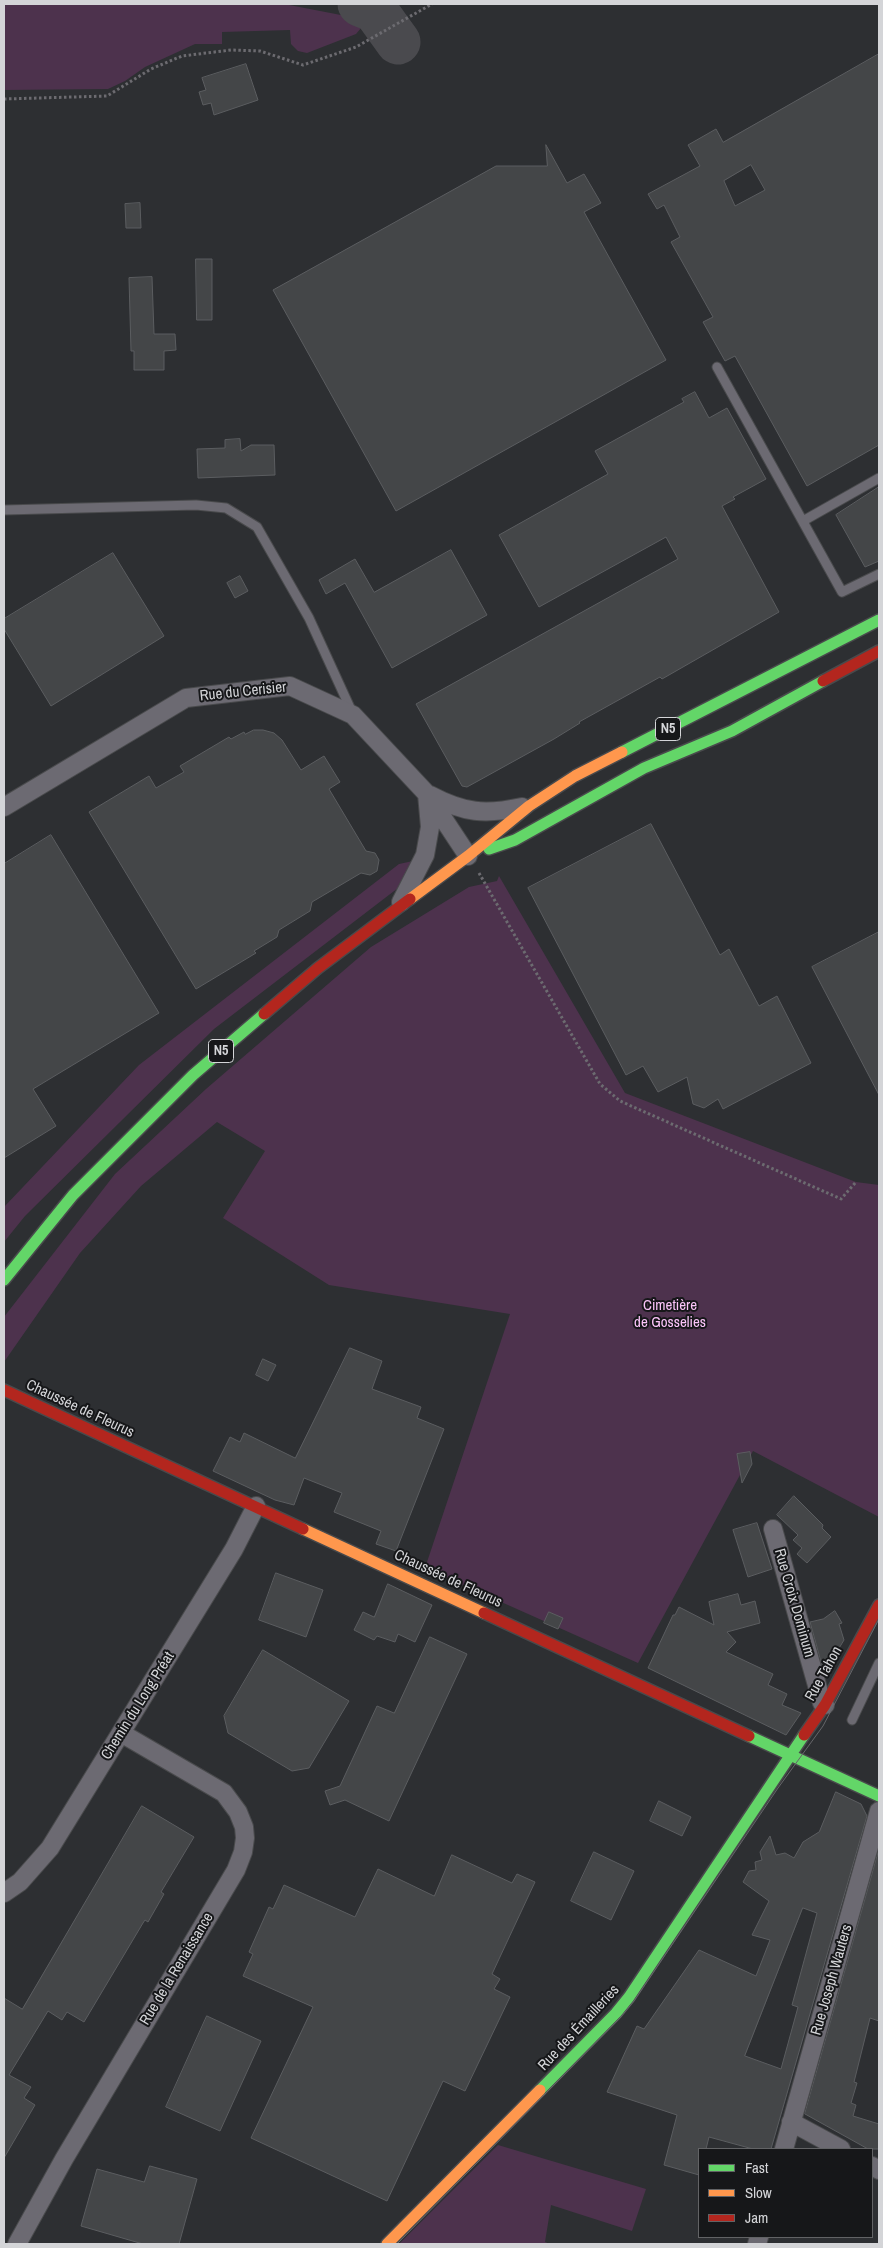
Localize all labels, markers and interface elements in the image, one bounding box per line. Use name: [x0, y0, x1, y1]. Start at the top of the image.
street label: Rue du Cerisier: [199, 679, 287, 705]
road number: N5: [656, 718, 680, 741]
road number: N5: [208, 1040, 234, 1062]
park label: Cimetière de Gosselies: [634, 1297, 706, 1332]
street label: Chaussée de Fleurus: [23, 1376, 137, 1442]
street label: Chaussée de Fleurus: [391, 1546, 505, 1612]
street label: Rue Croix Dominum: [770, 1547, 818, 1659]
street label: Rue Tahon: [802, 1644, 846, 1704]
street label: Chemin du Long Préat: [98, 1649, 178, 1763]
street label: Rue de la Renaissance: [136, 1910, 218, 2028]
street label: Rue Joseph Wauters: [808, 1923, 856, 2037]
street label: Rue des Émailleries: [535, 1981, 623, 2075]
legend: [698, 2148, 873, 2238]
text: Fast: [745, 2157, 768, 2178]
text: Slow: [745, 2182, 772, 2203]
text: Jam: [745, 2207, 768, 2228]

